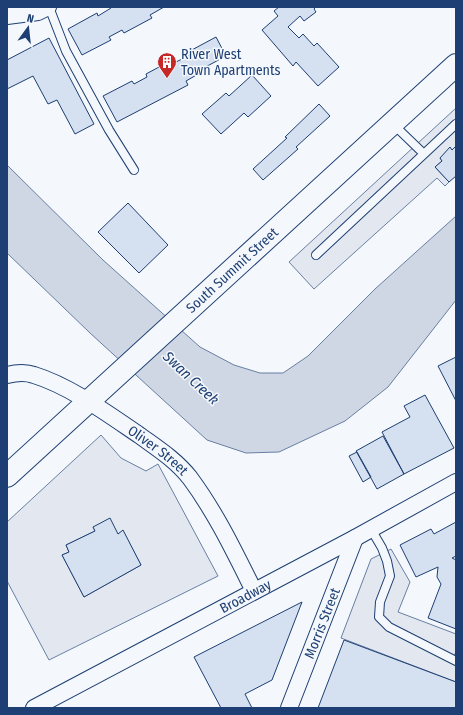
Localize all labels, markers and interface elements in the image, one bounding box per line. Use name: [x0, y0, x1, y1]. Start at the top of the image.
north arrow: [8, 8, 48, 48]
text: N: [26, 12, 35, 26]
place label: River West Town Apartments: [181, 46, 281, 79]
building icon: River West Town Apartments: [156, 51, 178, 79]
street label: South Summit Street: [183, 224, 282, 317]
water label: Swan Creek: [159, 347, 223, 409]
street label: Oliver Street: [125, 422, 192, 479]
street label: Broadway: [217, 576, 275, 617]
street label: Morris Street: [301, 585, 344, 661]

